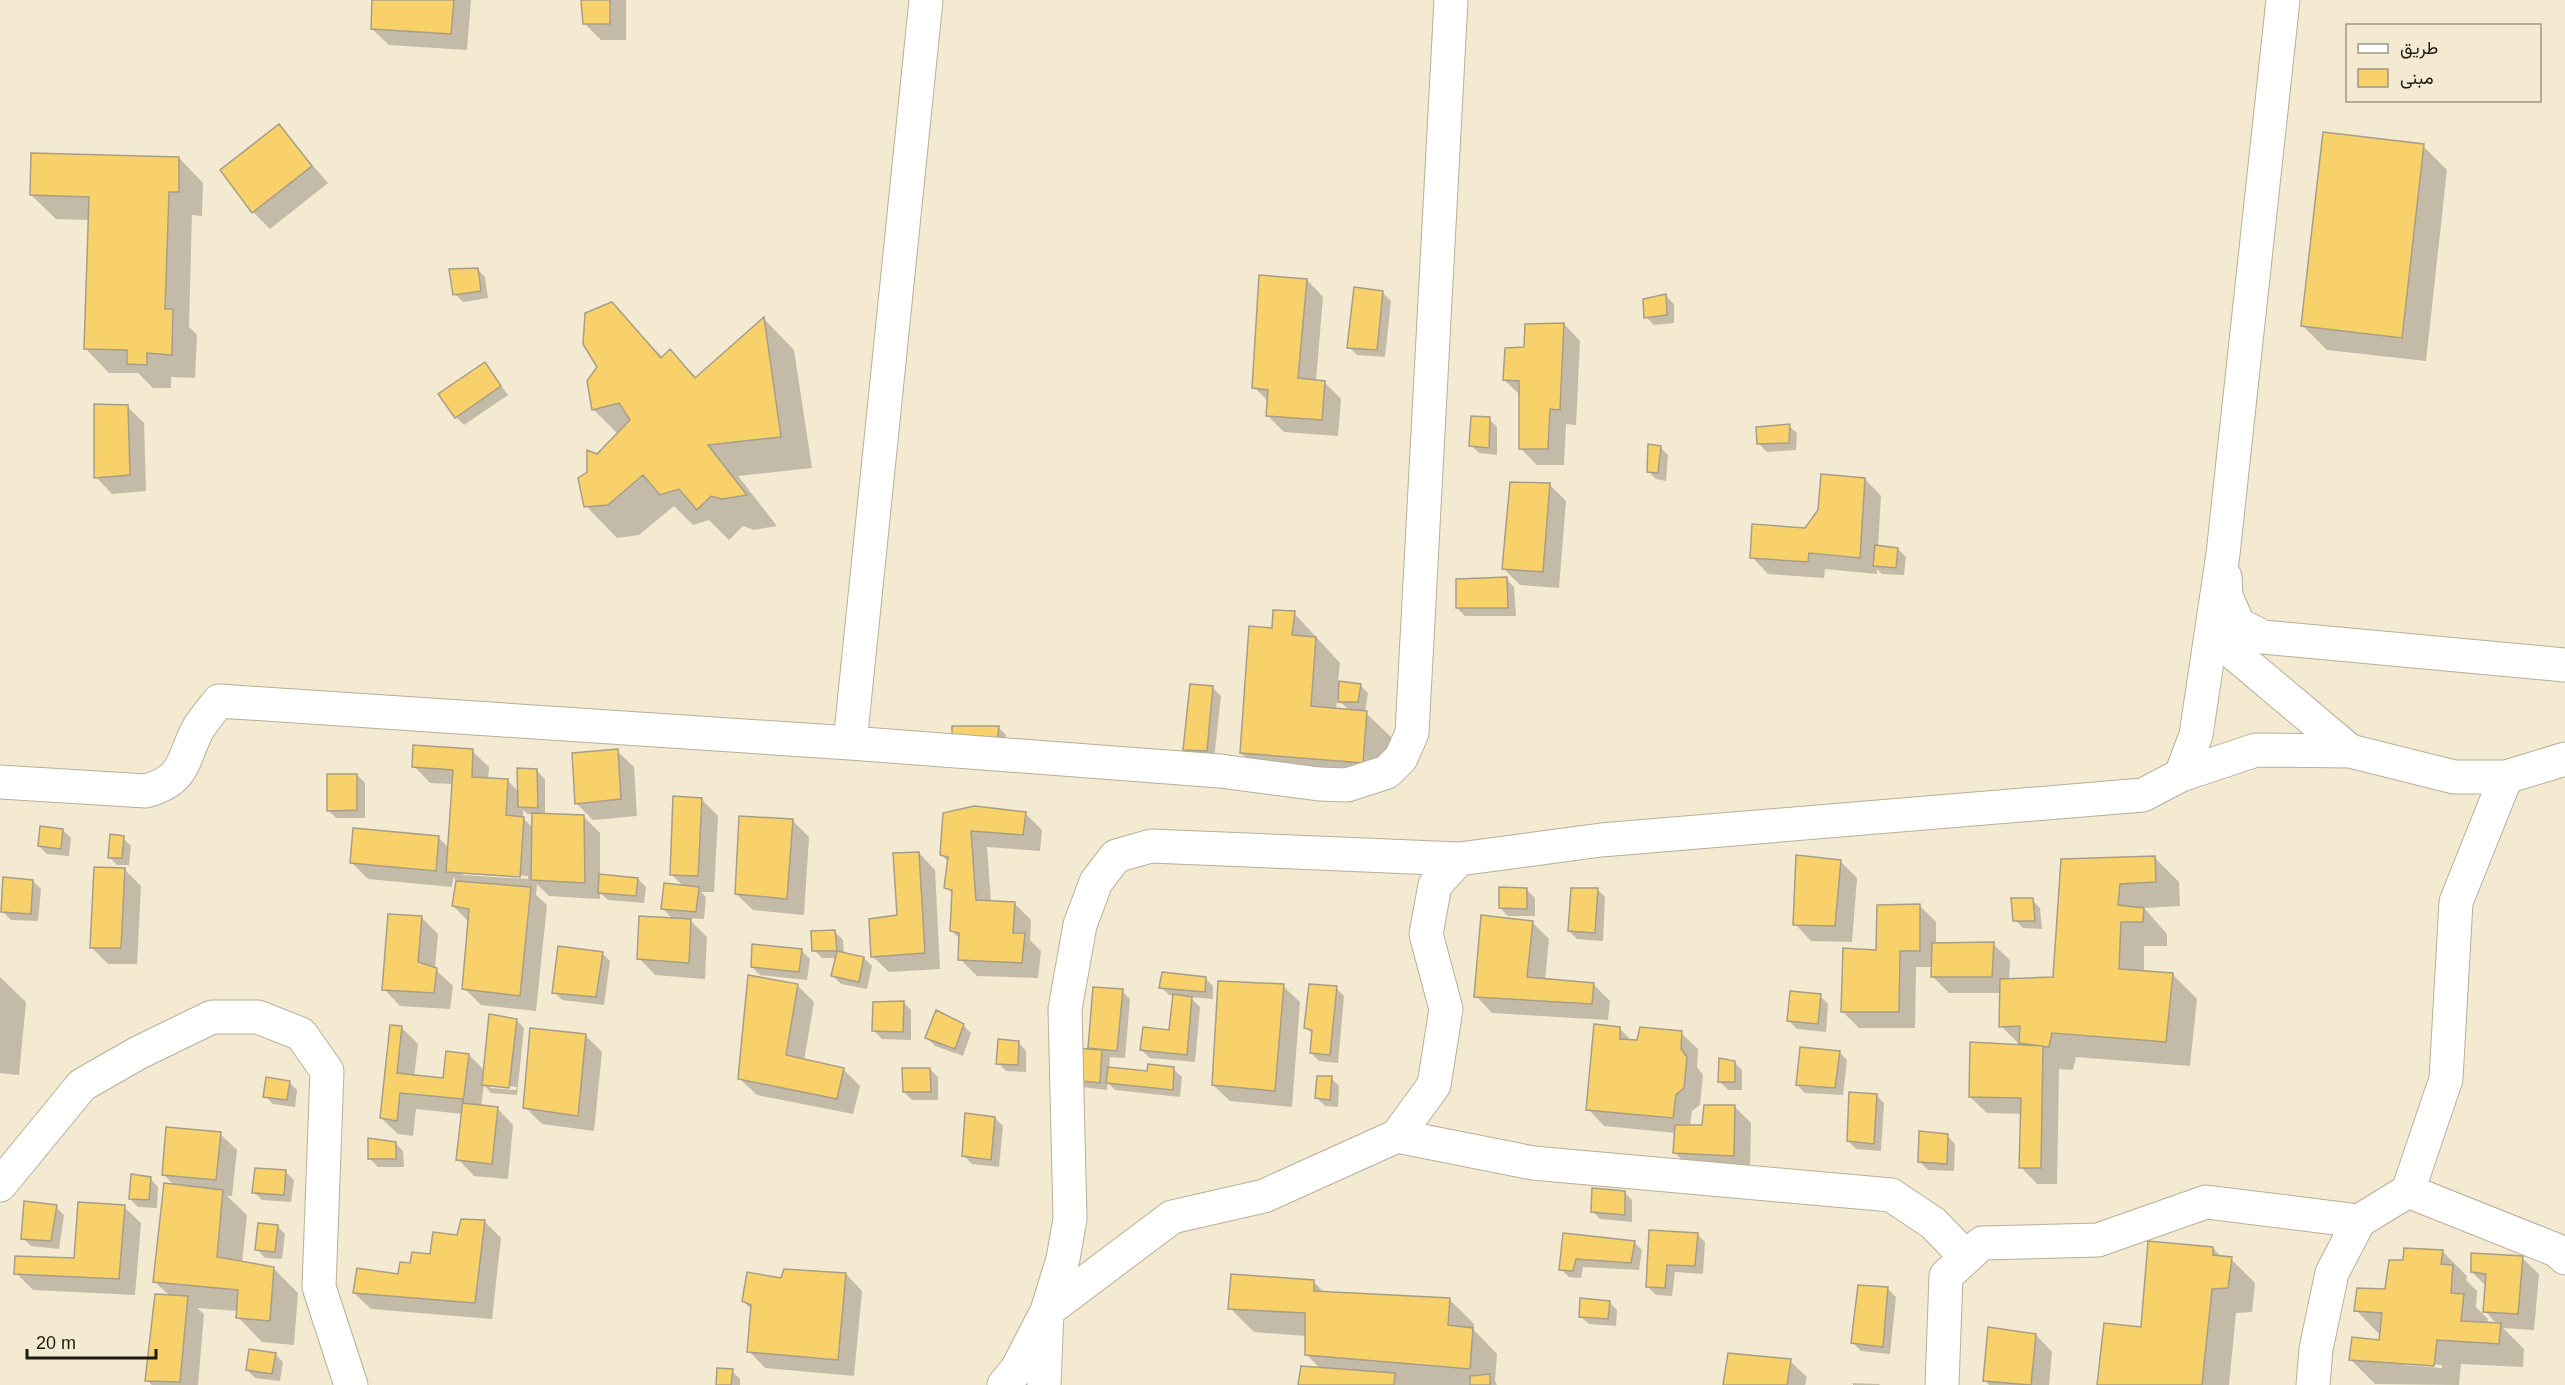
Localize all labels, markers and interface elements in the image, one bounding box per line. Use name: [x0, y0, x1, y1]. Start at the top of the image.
legend: [2346, 24, 2541, 102]
text: طريق: [2400, 38, 2438, 59]
text: مبنى: [2400, 68, 2434, 89]
scale bar: [27, 1322, 156, 1360]
text: 20 m: [36, 1333, 76, 1353]

